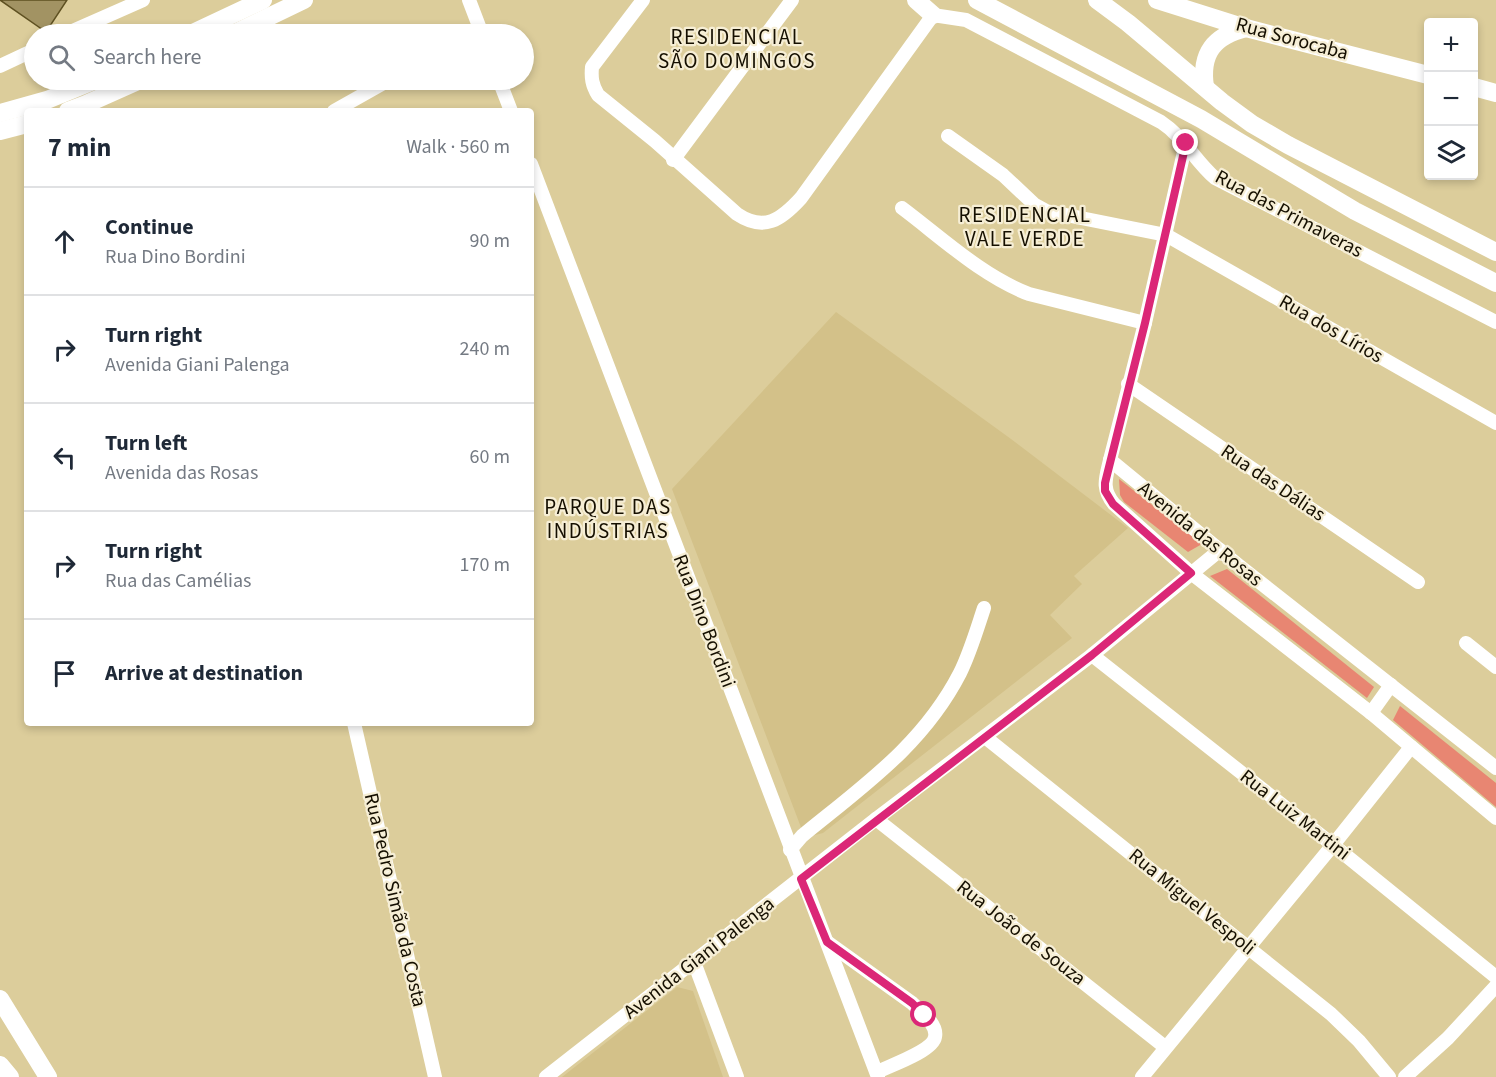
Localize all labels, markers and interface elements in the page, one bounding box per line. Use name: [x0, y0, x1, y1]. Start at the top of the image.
street label: Rua Sorocaba: [1233, 11, 1351, 67]
map controls: [1424, 18, 1478, 180]
button: +: [1424, 18, 1478, 72]
district label: RESIDENCIAL SÃO DOMINGOS: [658, 22, 816, 76]
search box: [24, 24, 534, 90]
icon: search: [45, 41, 78, 74]
text: Search here: [93, 41, 201, 73]
button: −: [1424, 72, 1478, 126]
button: layers: [1424, 126, 1478, 180]
text: 7 min: [48, 129, 111, 166]
route end: [1172, 129, 1198, 155]
text: Walk · 560 m: [406, 133, 510, 161]
street label: Rua das Primaveras: [1210, 163, 1368, 265]
district label: RESIDENCIAL VALE VERDE: [959, 200, 1091, 254]
text: Continue: [105, 211, 194, 243]
icon: ahead: [48, 225, 81, 258]
text: 90 m: [470, 227, 510, 255]
text: Rua Dino Bordini: [105, 243, 246, 271]
street label: Rua dos Lírios: [1274, 288, 1388, 370]
text: Turn right: [105, 319, 202, 351]
icon: right: [48, 333, 81, 366]
text: 240 m: [460, 335, 510, 363]
text: Avenida Giani Palenga: [105, 351, 289, 379]
text: Turn left: [105, 427, 187, 459]
street label: Rua das Dálias: [1215, 438, 1331, 528]
icon: left: [48, 441, 81, 474]
text: 60 m: [470, 443, 510, 471]
text: Avenida das Rosas: [105, 459, 258, 487]
street label: Avenida das Rosas: [1132, 475, 1268, 593]
district label: PARQUE DAS INDÚSTRIAS: [544, 492, 672, 546]
text: Turn right: [105, 535, 202, 567]
icon: right: [48, 549, 81, 582]
street label: Rua Dino Bordini: [666, 550, 742, 692]
text: 170 m: [460, 551, 510, 579]
text: Rua das Camélias: [105, 567, 251, 595]
icon: arrive: [48, 657, 81, 690]
text: Arrive at destination: [105, 657, 303, 689]
street label: Rua Luiz Martini: [1234, 763, 1356, 867]
street label: Rua Pedro Simão da Costa: [357, 790, 433, 1010]
street label: Rua Miguel Vespoli: [1123, 842, 1261, 962]
street label: Rua João de Souza: [951, 874, 1091, 992]
street label: Avenida Giani Palenga: [618, 890, 780, 1026]
route start: [910, 1001, 936, 1027]

